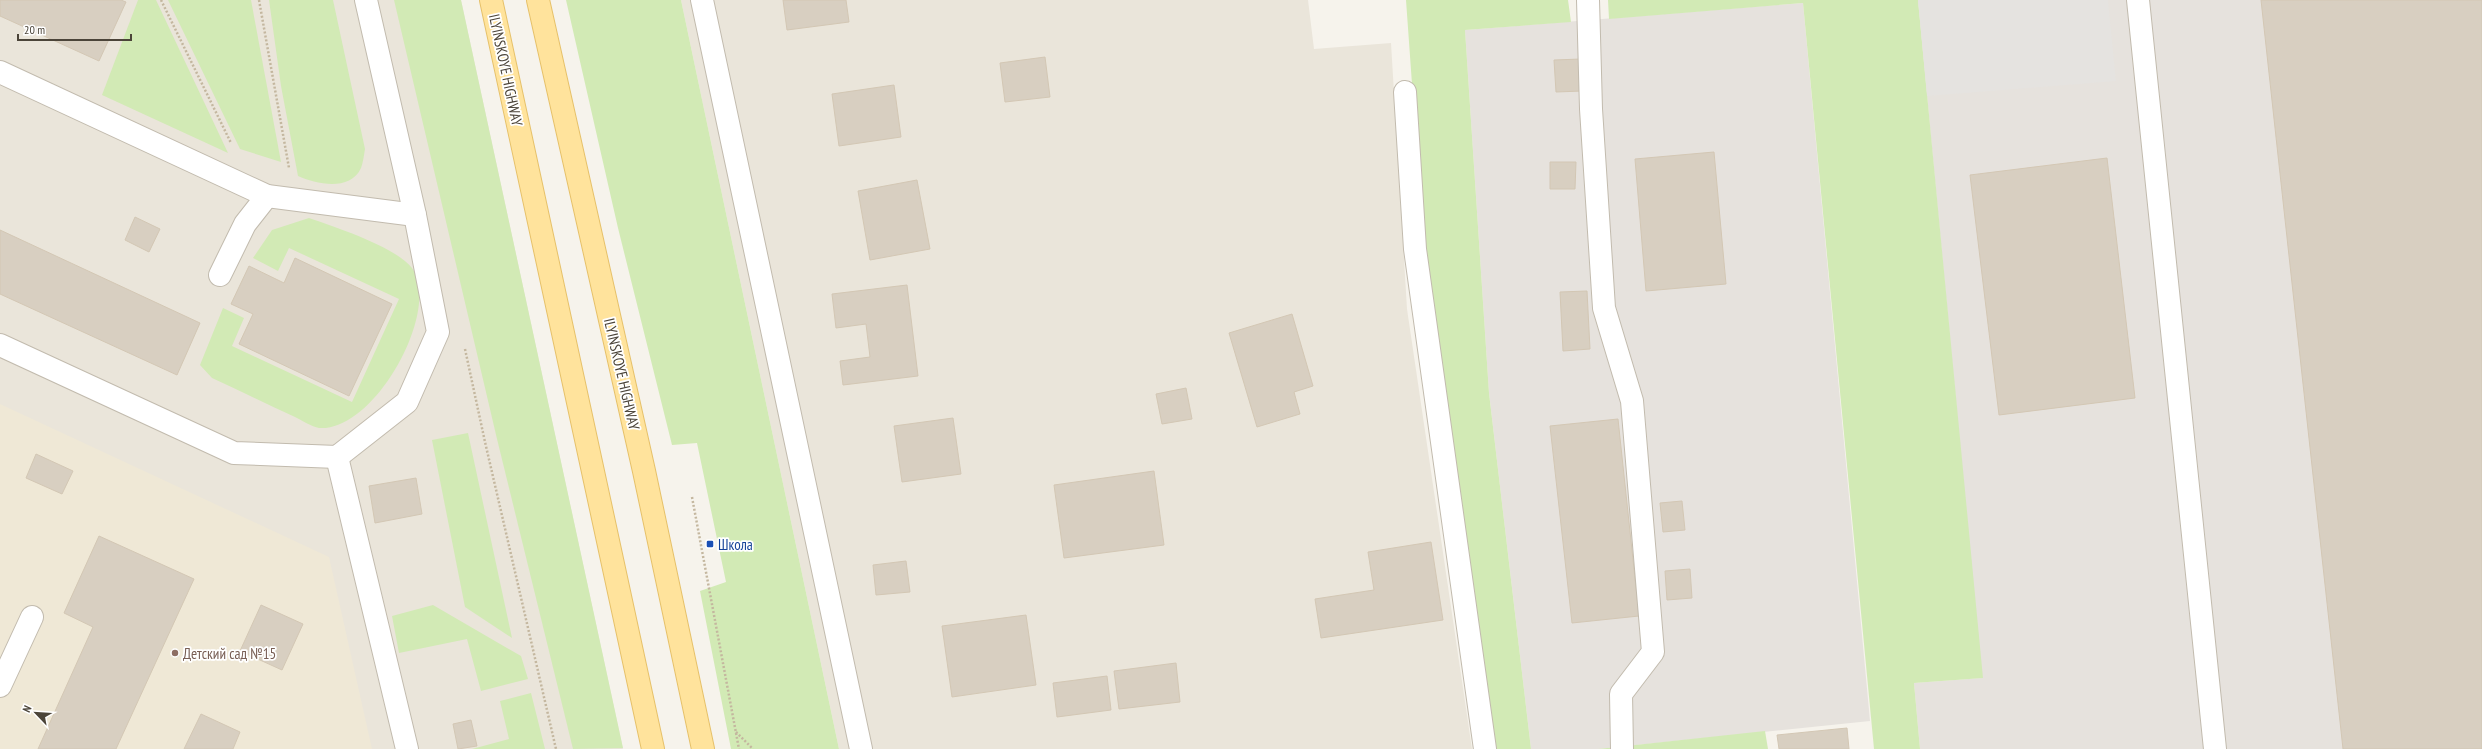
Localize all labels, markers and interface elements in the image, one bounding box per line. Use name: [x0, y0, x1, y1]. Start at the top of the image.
street label: ILYINSKOYE HIGHWAY: [485, 12, 527, 128]
scale bar: [18, 16, 131, 42]
text: 20 m: [24, 22, 45, 37]
street label: ILYINSKOYE HIGHWAY: [600, 316, 644, 432]
place label: Школа: [718, 535, 753, 554]
marker: Школа: [705, 539, 715, 549]
place label: Детский сад №15: [183, 644, 276, 663]
marker: Детский сад №15: [170, 648, 180, 658]
north arrow: [16, 693, 56, 733]
text: N: [19, 703, 35, 714]

